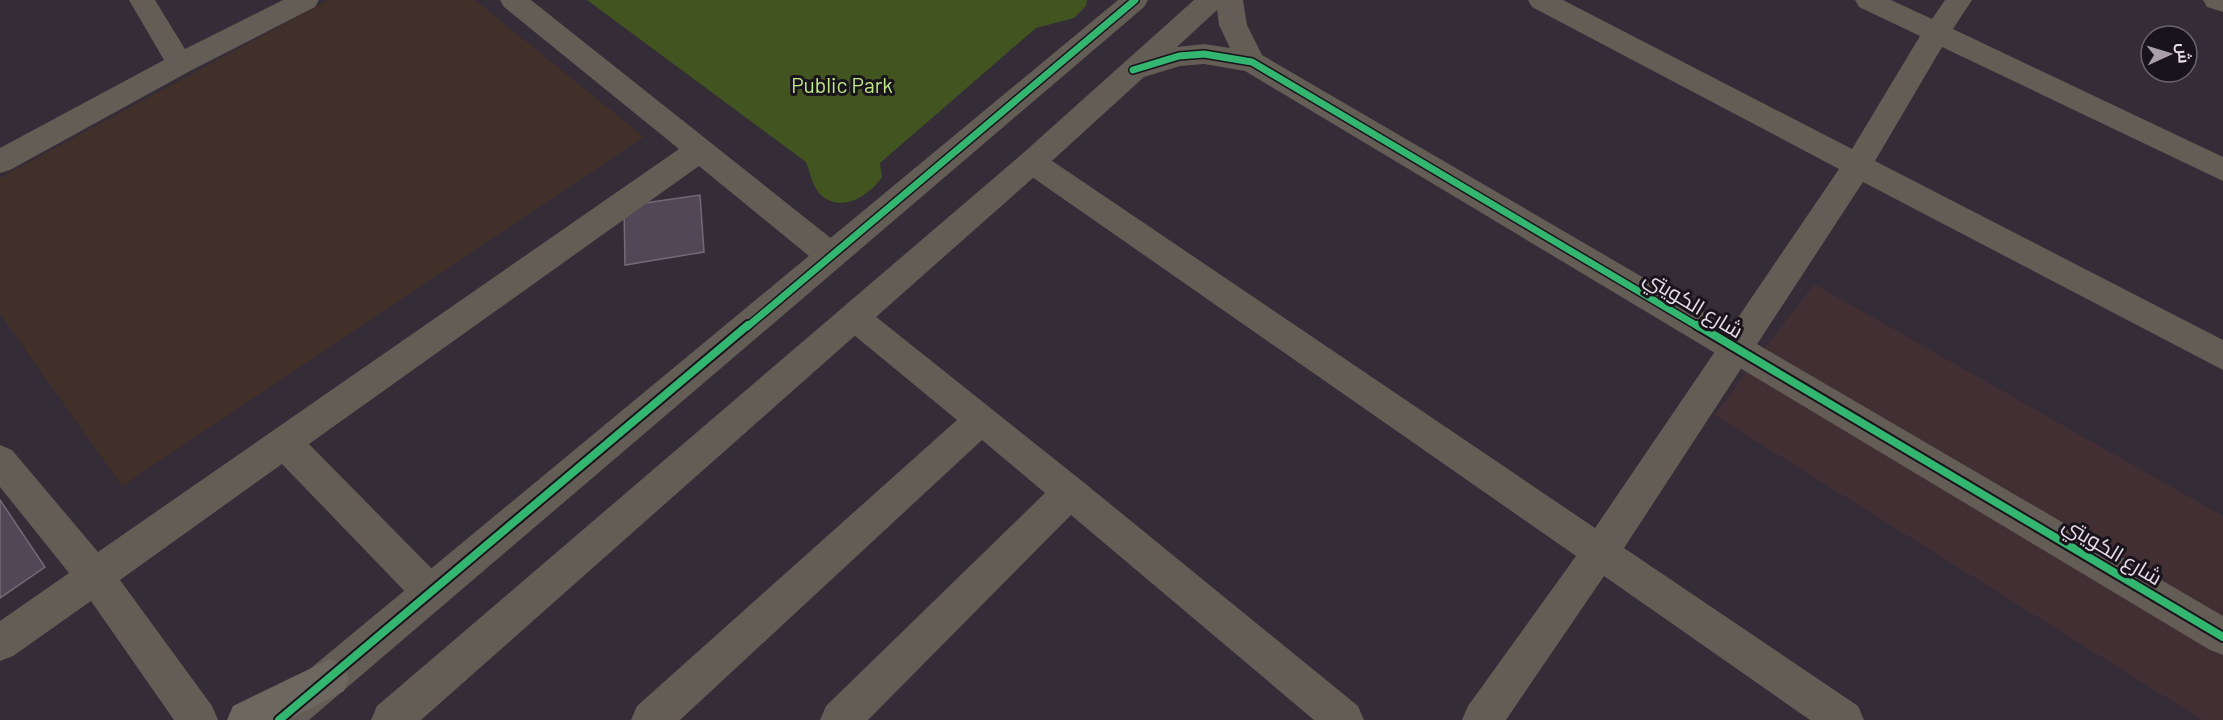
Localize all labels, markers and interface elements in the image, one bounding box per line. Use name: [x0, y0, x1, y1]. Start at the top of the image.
north arrow: [2139, 24, 2199, 84]
text: ش: [2173, 42, 2195, 64]
park label: Public Park: [791, 72, 893, 97]
street label: شارع الكويتي: [1637, 264, 1748, 347]
street label: شارع الكويتي: [2056, 511, 2167, 594]

